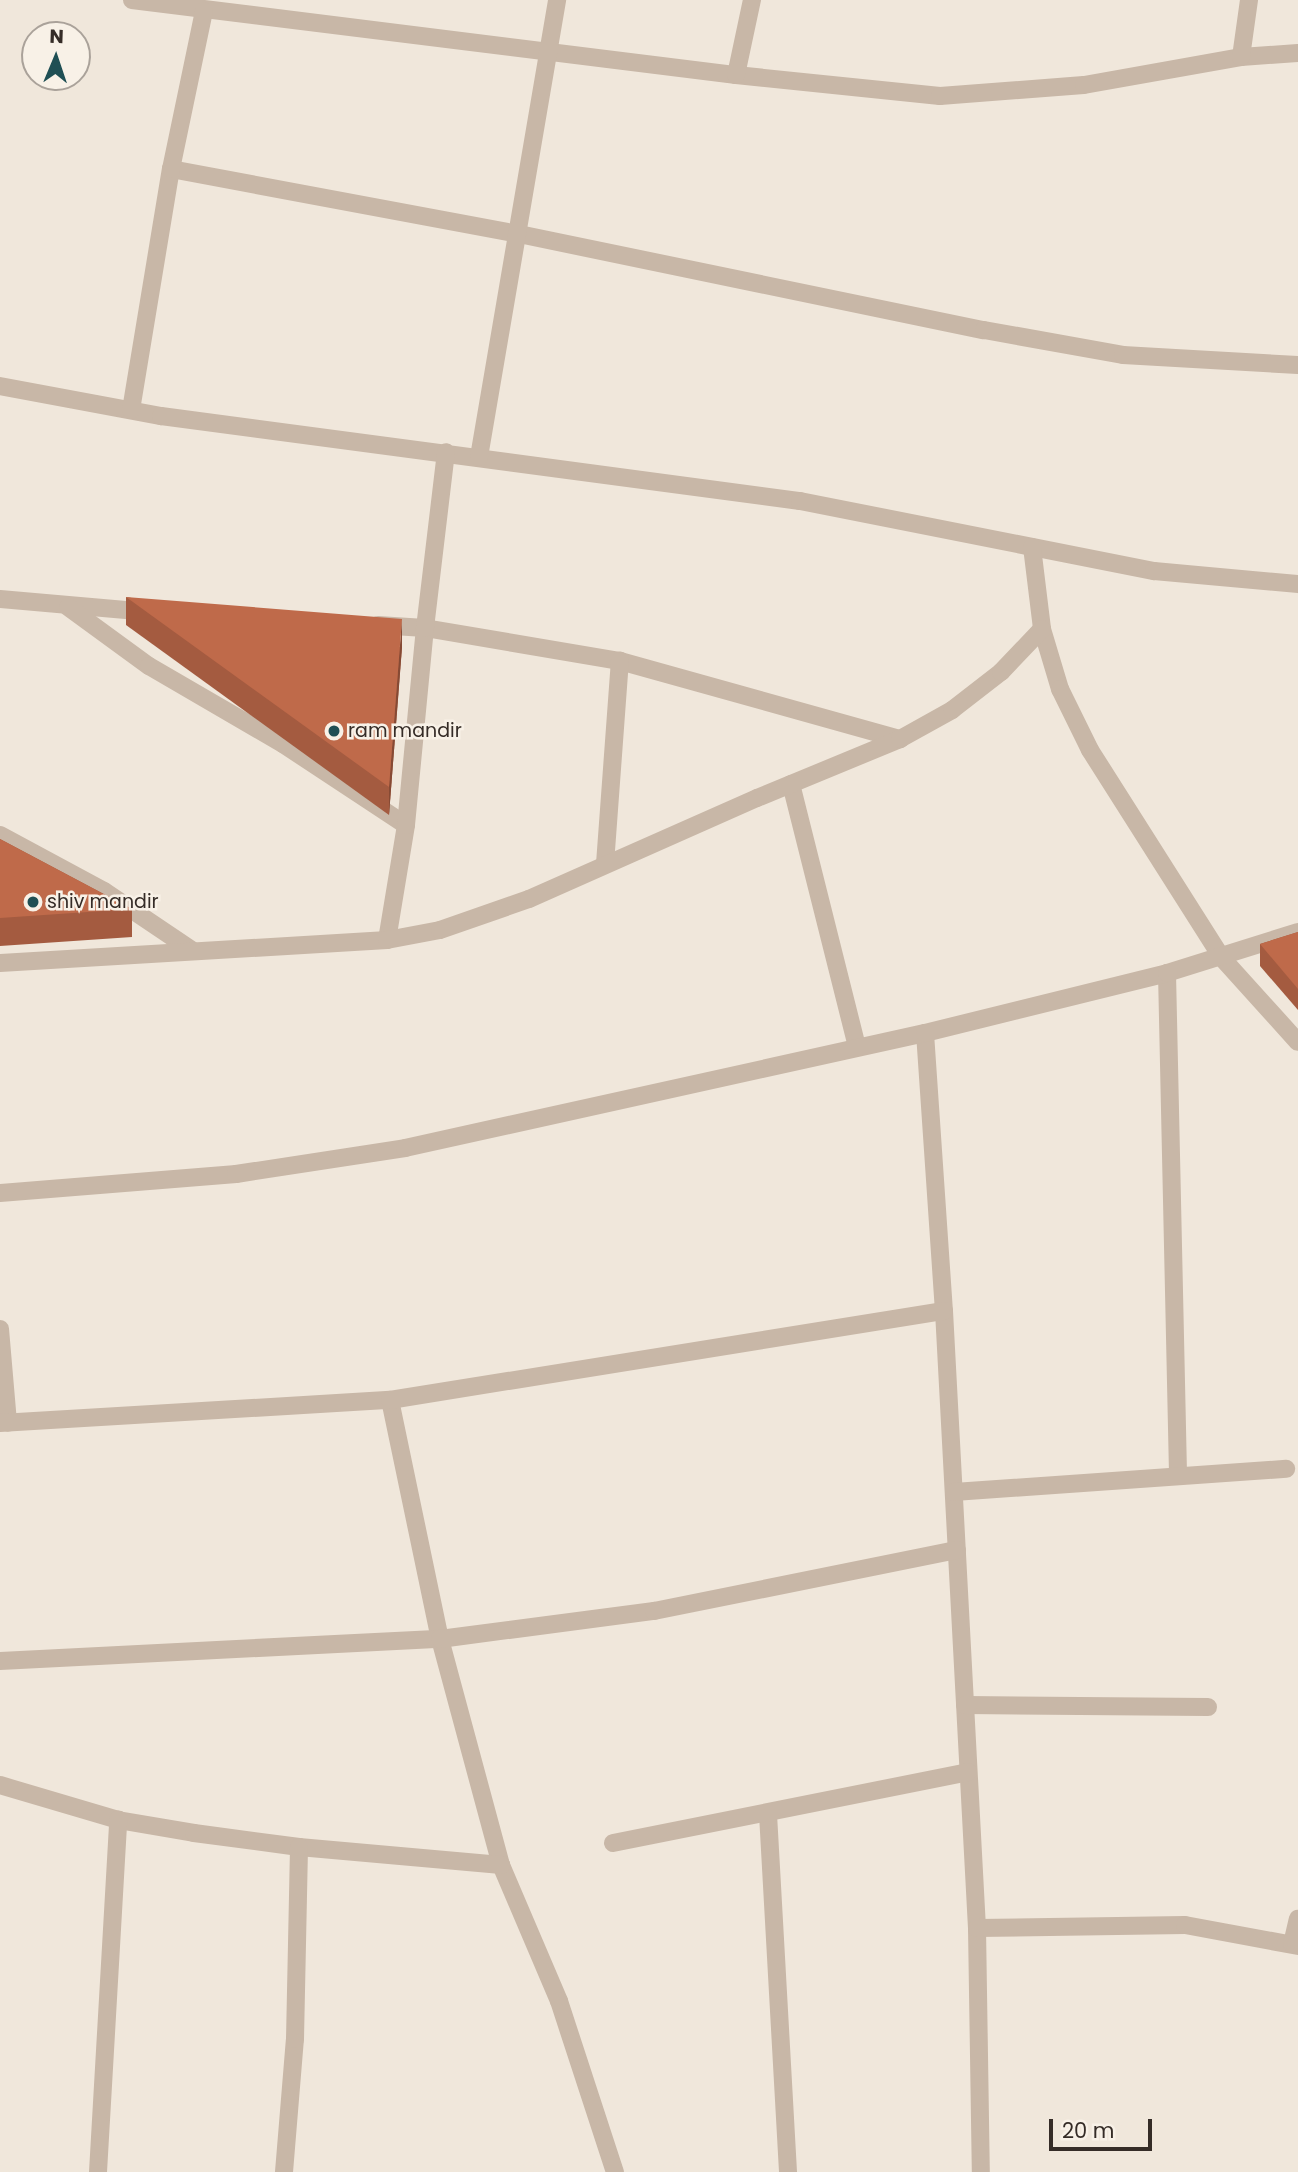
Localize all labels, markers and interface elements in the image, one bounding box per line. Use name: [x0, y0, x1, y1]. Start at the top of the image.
north arrow: [21, 21, 91, 91]
text: N: [49, 23, 64, 50]
place label: ram mandir: [348, 720, 462, 742]
marker: ram mandir: [326, 723, 342, 739]
place label: shiv mandir: [47, 891, 159, 913]
marker: shiv mandir: [25, 894, 41, 910]
scale bar: [1053, 2106, 1156, 2150]
text: 20 m: [1062, 2116, 1115, 2145]

